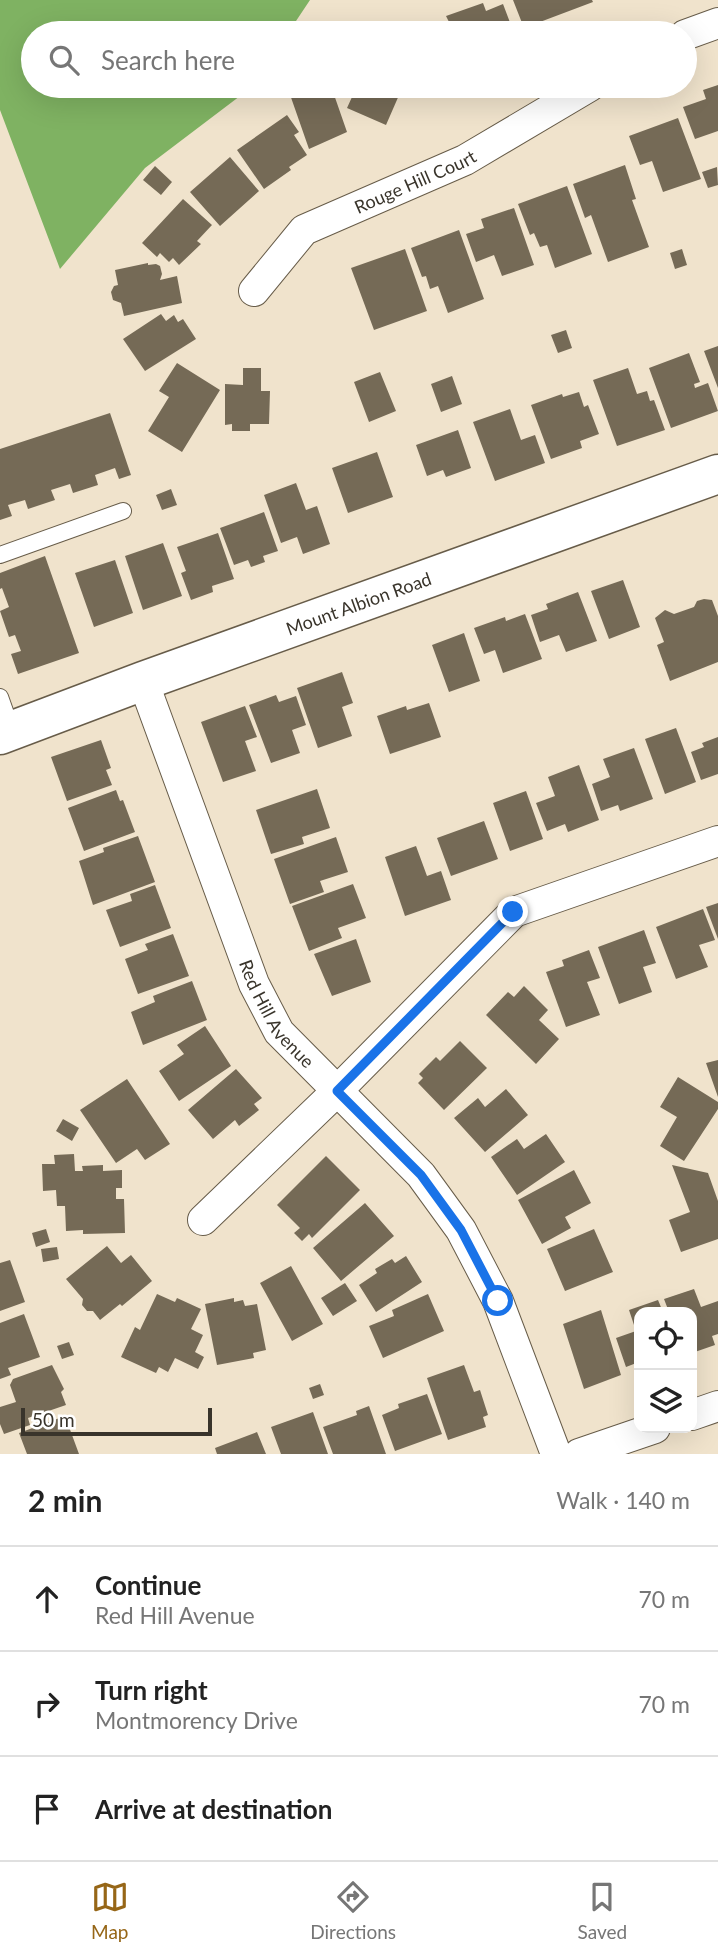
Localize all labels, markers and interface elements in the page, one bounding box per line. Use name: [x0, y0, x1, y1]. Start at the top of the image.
search box: [21, 21, 697, 98]
icon: search: [45, 41, 83, 79]
text: Search here: [101, 44, 235, 76]
street label: Rouge Hill Court: [351, 145, 480, 218]
street label: Mount Albion Road: [283, 567, 434, 640]
route end: [497, 896, 528, 927]
street label: Red Hill Avenue: [235, 957, 319, 1072]
route start: [482, 1285, 513, 1316]
map controls: [634, 1307, 697, 1433]
button: locate: [634, 1307, 697, 1370]
button: layers: [634, 1370, 697, 1433]
scale bar: [21, 1405, 212, 1437]
text: 50 m: [32, 1408, 75, 1431]
text: 2 min: [28, 1482, 102, 1518]
text: Walk · 140 m: [556, 1486, 690, 1514]
text: Continue: [95, 1569, 201, 1601]
icon: ahead: [28, 1580, 66, 1618]
text: 70 m: [639, 1585, 690, 1613]
text: Red Hill Avenue: [95, 1601, 255, 1629]
text: Turn right: [95, 1674, 208, 1706]
icon: right: [28, 1685, 66, 1723]
text: 70 m: [639, 1690, 690, 1718]
text: Montmorency Drive: [95, 1706, 298, 1734]
icon: arrive: [28, 1790, 66, 1828]
text: Arrive at destination: [95, 1793, 332, 1825]
tab: Map: [91, 1878, 129, 1943]
tab: Directions: [310, 1878, 396, 1943]
tab: Saved: [578, 1878, 627, 1943]

